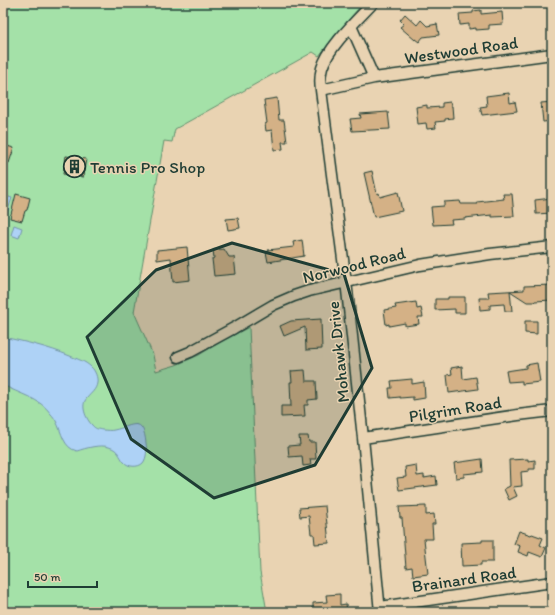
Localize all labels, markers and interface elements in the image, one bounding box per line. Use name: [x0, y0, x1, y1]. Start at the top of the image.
street label: Westwood Road: [403, 32, 519, 68]
building icon: Tennis Pro Shop: [61, 154, 87, 180]
place label: Tennis Pro Shop: [90, 157, 205, 177]
street label: Norwood Road: [300, 242, 408, 287]
street label: Mohawk Drive: [323, 300, 353, 404]
street label: Pilgrim Road: [407, 392, 503, 426]
street label: Brainard Road: [411, 562, 517, 596]
scale bar: [28, 563, 97, 589]
text: 50 m: [34, 570, 60, 584]

